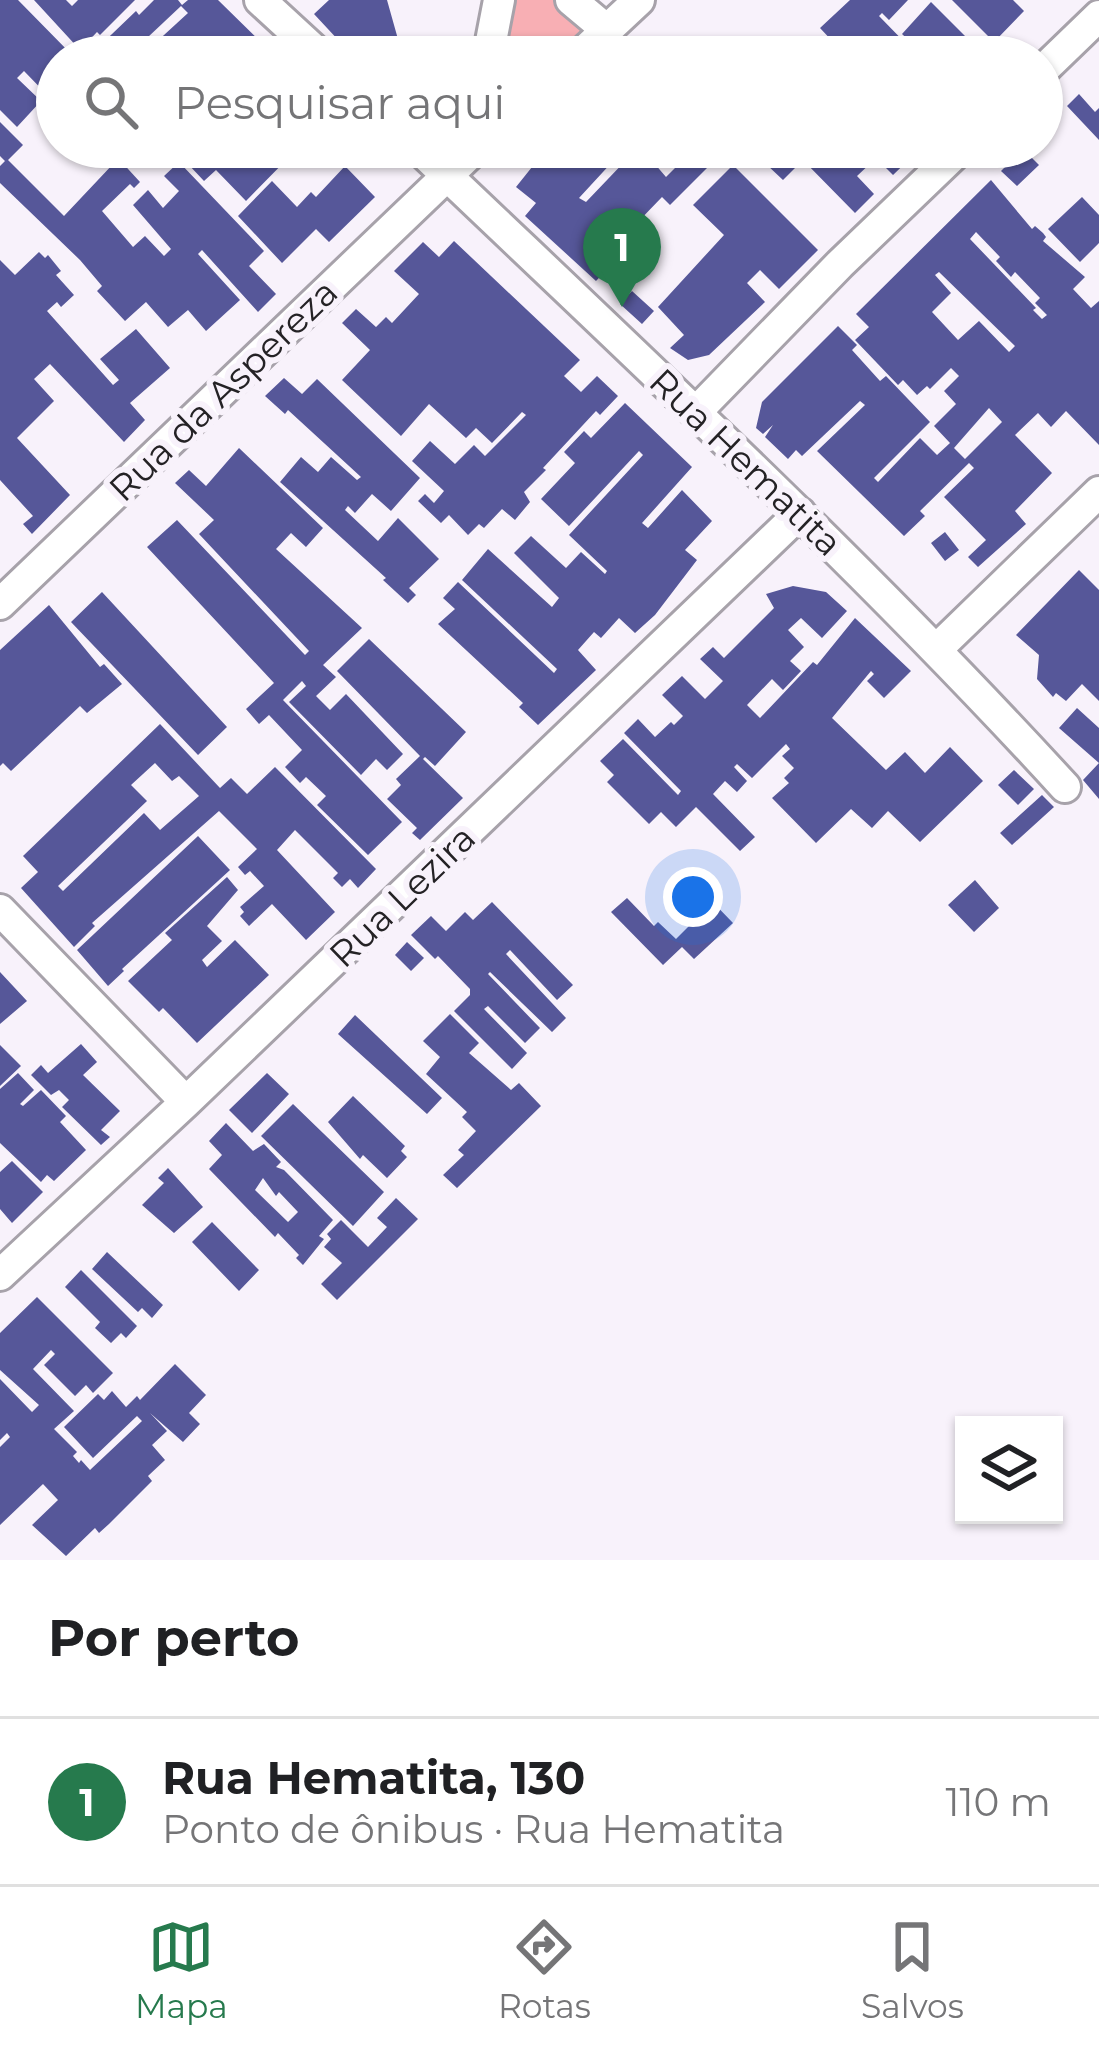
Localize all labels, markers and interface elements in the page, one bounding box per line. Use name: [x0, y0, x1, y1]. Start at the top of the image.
search box: [36, 36, 1063, 168]
icon: search: [78, 69, 144, 135]
text: Pesquisar aqui: [174, 75, 505, 130]
pin: 1: [583, 208, 661, 307]
street label: Rua da Aspereza: [100, 270, 346, 510]
street label: Rua Hematita: [641, 359, 851, 565]
street label: Rua Lezira: [320, 816, 484, 976]
your location: [663, 867, 723, 927]
map controls: [955, 1416, 1063, 1524]
button: layers: [955, 1416, 1063, 1524]
text: Por perto: [48, 1607, 299, 1669]
text: Rua Hematita, 130: [162, 1750, 585, 1805]
text: 1: [79, 1778, 95, 1826]
text: 110 m: [945, 1778, 1051, 1826]
text: Ponto de ônibus · Rua Hematita: [162, 1805, 785, 1853]
tab: Mapa: [135, 1914, 228, 2026]
tab: Rotas: [498, 1914, 591, 2026]
tab: Salvos: [861, 1914, 964, 2026]

